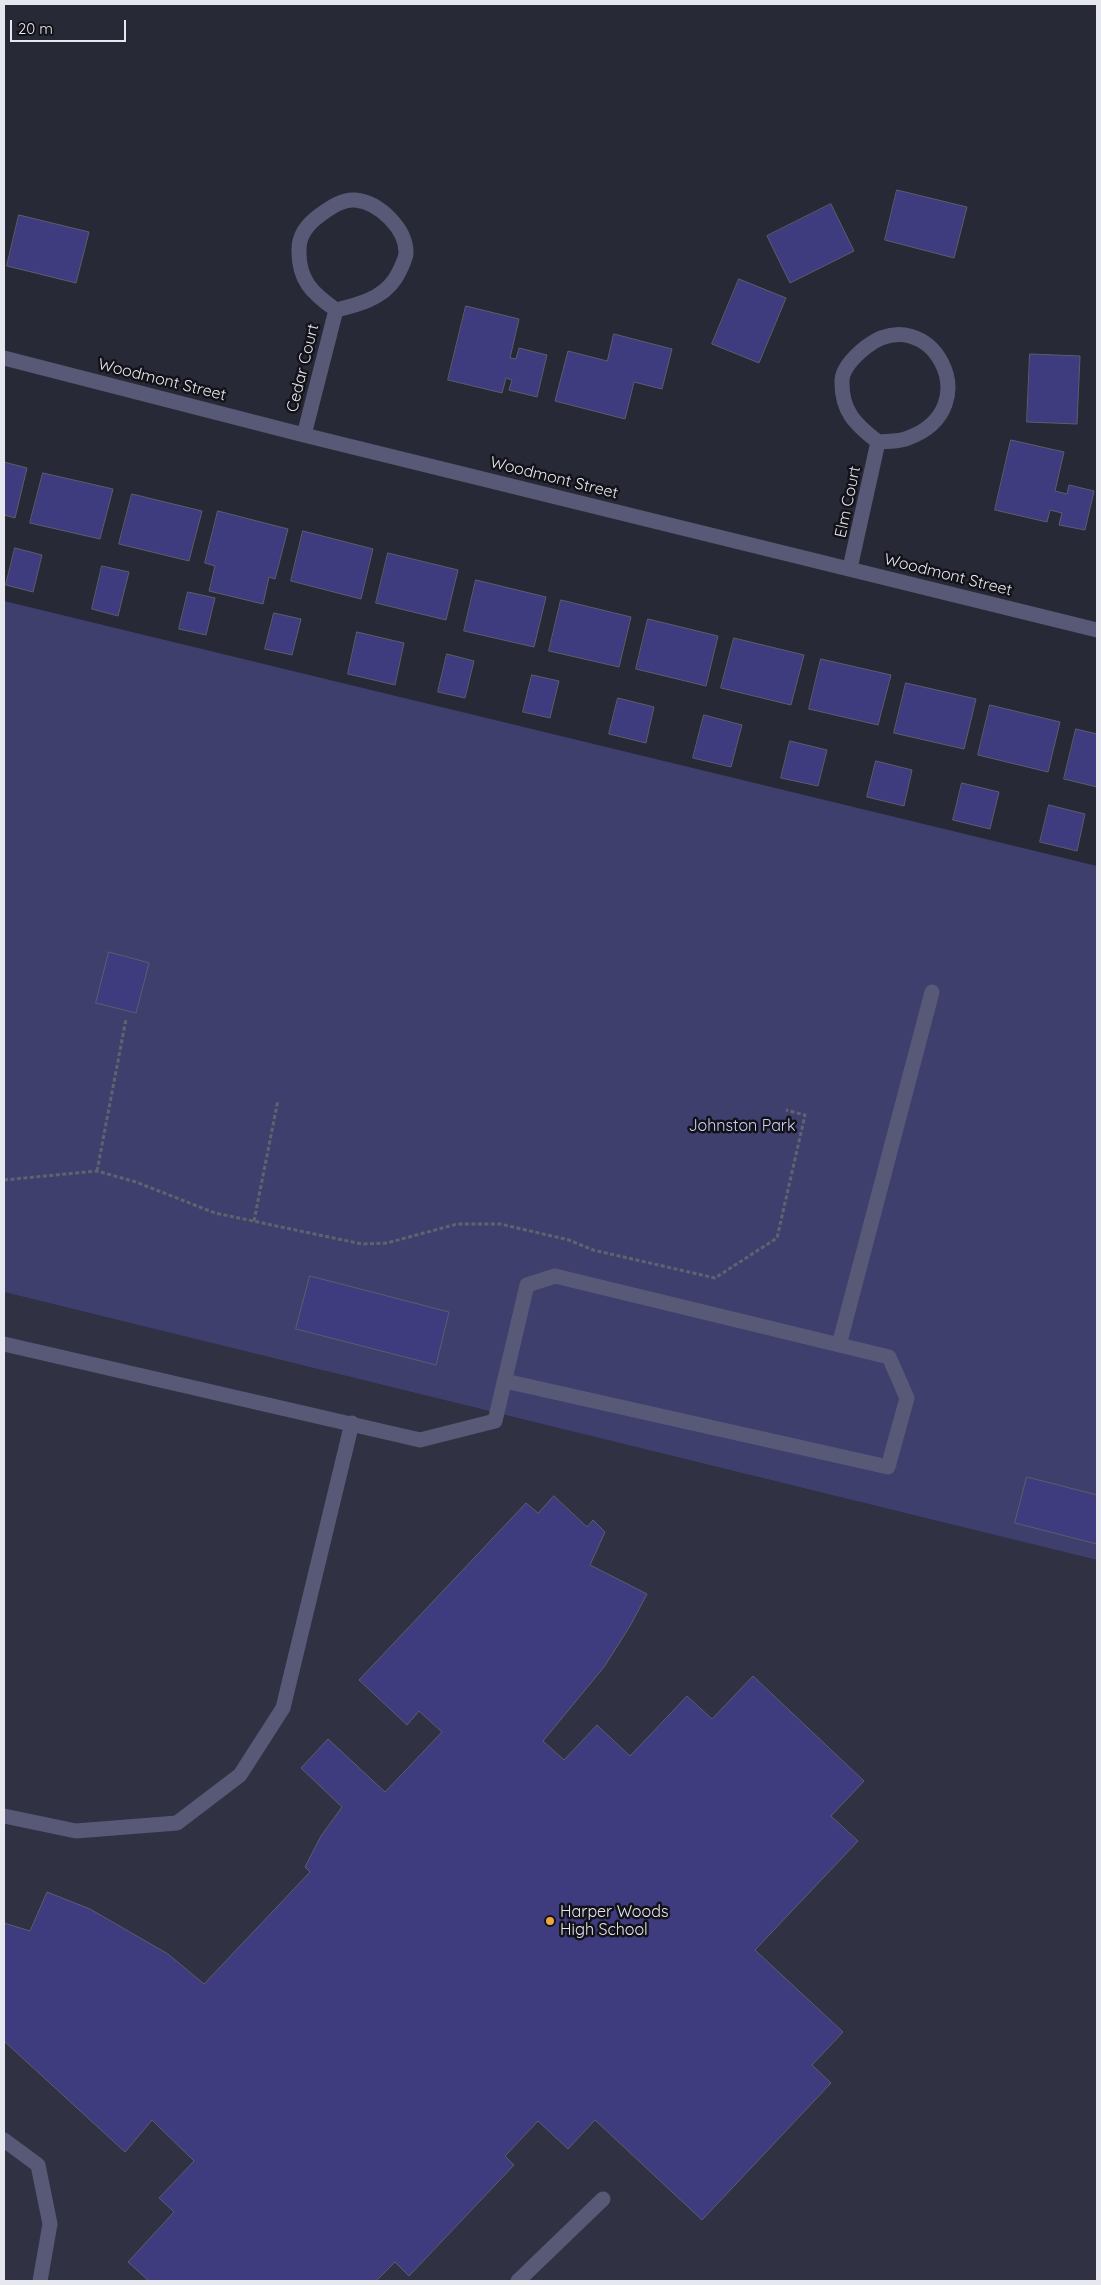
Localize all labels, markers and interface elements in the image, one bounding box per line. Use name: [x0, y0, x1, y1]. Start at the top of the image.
scale bar: [12, 10, 129, 42]
text: 20 m: [18, 19, 53, 38]
street label: Cedar Court: [283, 322, 323, 414]
street label: Woodmont Street: [96, 355, 228, 405]
street label: Woodmont Street: [488, 453, 620, 503]
street label: Elm Court: [831, 465, 865, 539]
street label: Woodmont Street: [882, 550, 1014, 600]
park label: Johnston Park: [688, 1116, 796, 1136]
place label: Harper Woods High School: [560, 1902, 668, 1940]
marker: Harper Woods High School: [544, 1915, 556, 1927]

